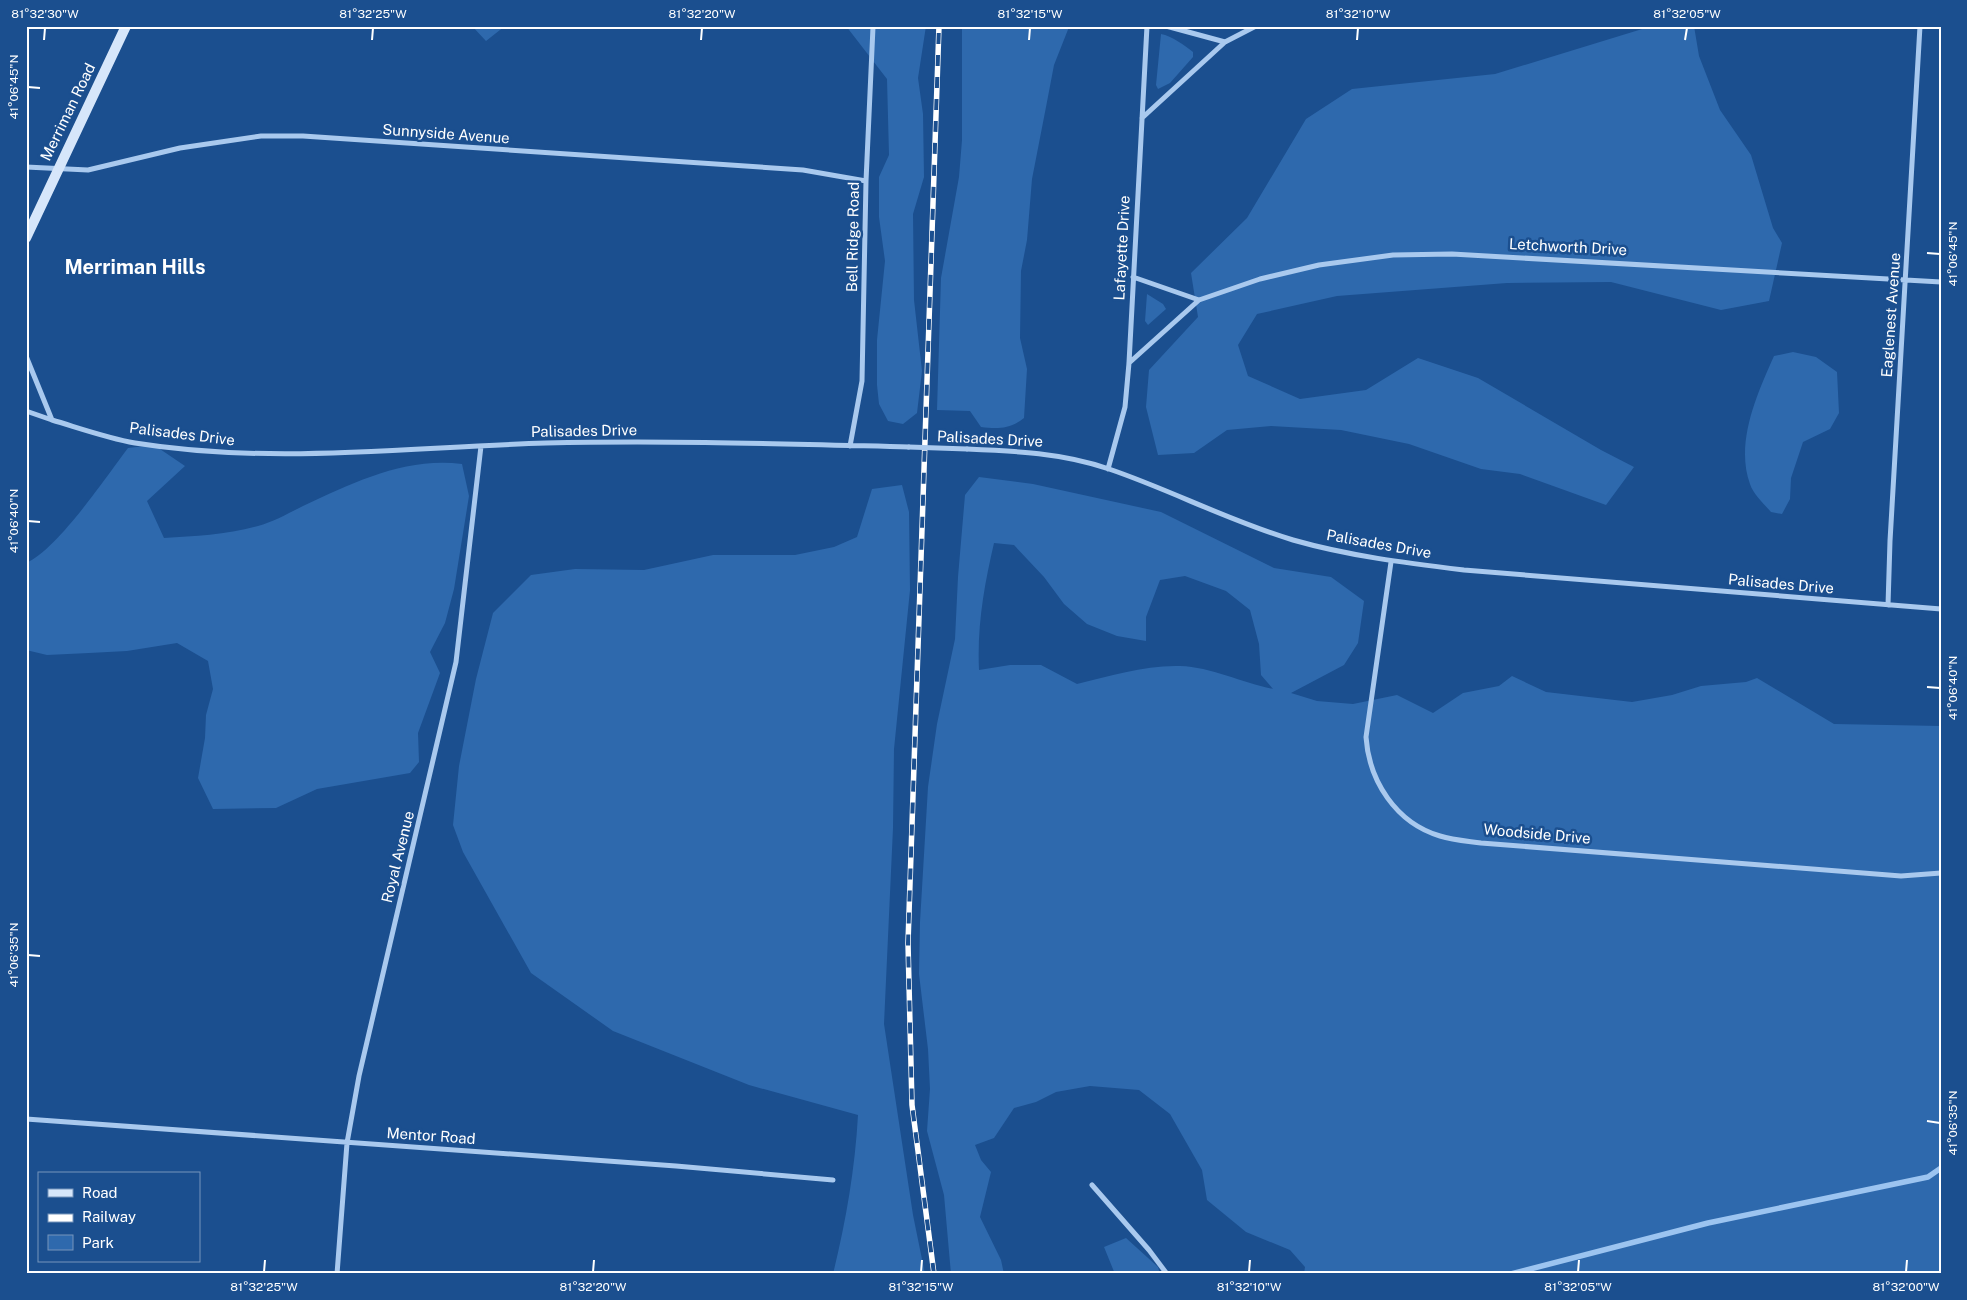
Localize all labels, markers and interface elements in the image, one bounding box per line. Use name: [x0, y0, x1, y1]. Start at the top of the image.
text: 81°32'30"W: [11, 7, 79, 21]
text: 81°32'25"W: [339, 7, 407, 21]
text: 81°32'20"W: [669, 7, 736, 21]
text: 81°32'15"W: [997, 7, 1063, 21]
text: 81°32'10"W: [1326, 7, 1391, 21]
text: 81°32'05"W: [1653, 7, 1721, 21]
text: 41°06'45"N: [7, 55, 21, 119]
street label: Merriman Road: [37, 60, 98, 163]
street label: Sunnyside Avenue: [382, 121, 510, 146]
street label: Bell Ridge Road: [843, 182, 862, 292]
street label: Lafayette Drive: [1110, 195, 1133, 301]
text: 41°06'45"N: [1946, 222, 1960, 286]
street label: Letchworth Drive: [1509, 235, 1628, 258]
street label: Eaglenest Avenue: [1878, 252, 1903, 378]
district label: Merriman Hills: [64, 255, 206, 279]
street label: Palisades Drive: [128, 419, 236, 448]
street label: Palisades Drive: [531, 421, 637, 440]
street label: Palisades Drive: [937, 427, 1044, 450]
text: 41°06'40"N: [7, 489, 21, 553]
street label: Palisades Drive: [1325, 526, 1433, 561]
street label: Palisades Drive: [1727, 570, 1835, 597]
text: 41°06'40"N: [1946, 656, 1960, 720]
street label: Royal Avenue: [378, 809, 417, 905]
street label: Woodside Drive: [1483, 820, 1591, 847]
text: 41°06'35"N: [7, 922, 21, 988]
text: 41°06'35"N: [1946, 1090, 1960, 1156]
street label: Mentor Road: [386, 1124, 476, 1147]
legend: [38, 1172, 200, 1262]
text: Road: [82, 1184, 118, 1201]
text: Railway: [82, 1208, 136, 1225]
text: Park: [82, 1234, 114, 1251]
text: 81°32'25"W: [230, 1280, 298, 1294]
text: 81°32'20"W: [560, 1280, 627, 1294]
text: 81°32'15"W: [888, 1280, 954, 1294]
text: 81°32'10"W: [1217, 1280, 1282, 1294]
text: 81°32'05"W: [1544, 1280, 1612, 1294]
text: 81°32'00"W: [1872, 1280, 1940, 1294]

